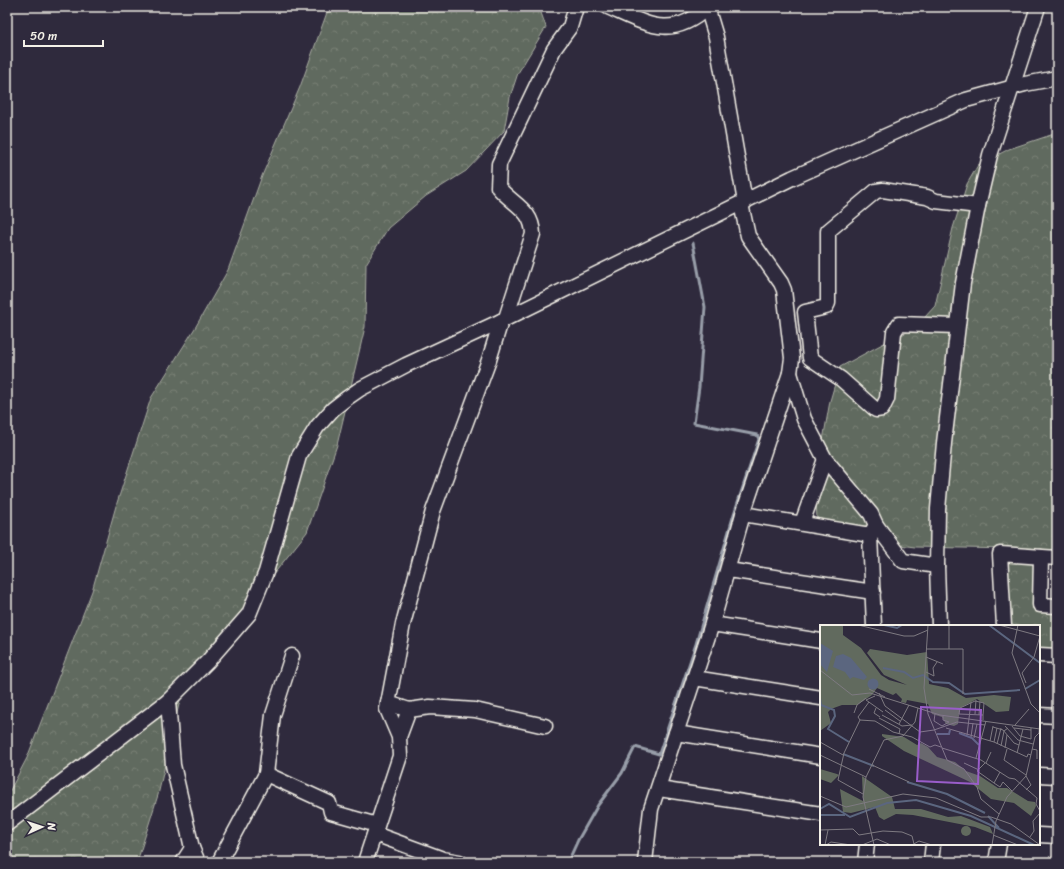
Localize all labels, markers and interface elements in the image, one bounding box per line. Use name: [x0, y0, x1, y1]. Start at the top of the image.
scale bar: [24, 22, 103, 48]
text: 50 m: [30, 25, 57, 47]
inset map: [820, 625, 1040, 845]
north arrow: [22, 807, 62, 847]
text: N: [42, 821, 61, 831]

